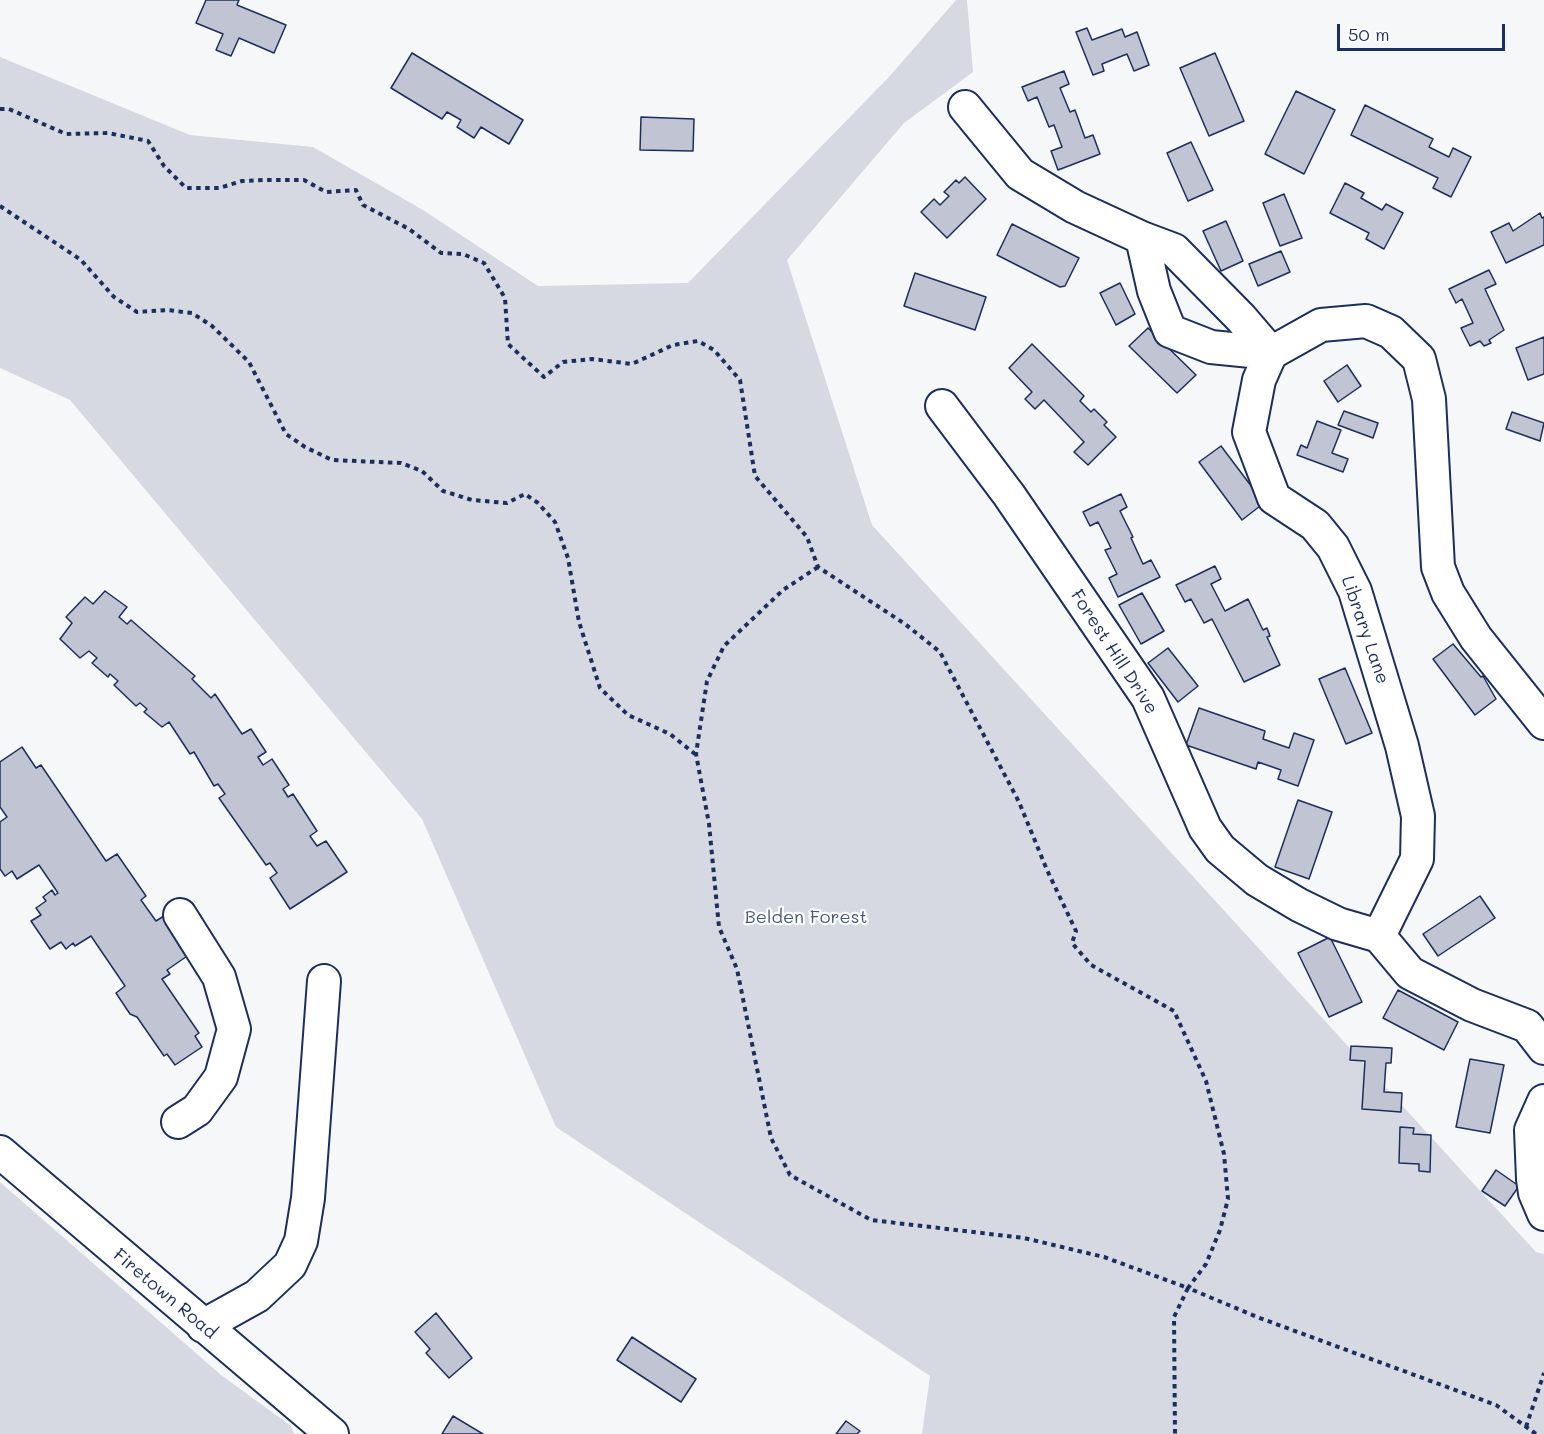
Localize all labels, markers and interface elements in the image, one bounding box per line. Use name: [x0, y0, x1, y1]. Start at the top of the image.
scale bar: [1340, 12, 1508, 50]
text: 50 m: [1348, 22, 1390, 46]
street label: Library Lane: [1336, 573, 1394, 687]
street label: Forest Hill Drive: [1066, 586, 1162, 718]
park label: Belden Forest: [745, 906, 867, 928]
street label: Firetown Road: [109, 1244, 221, 1344]

